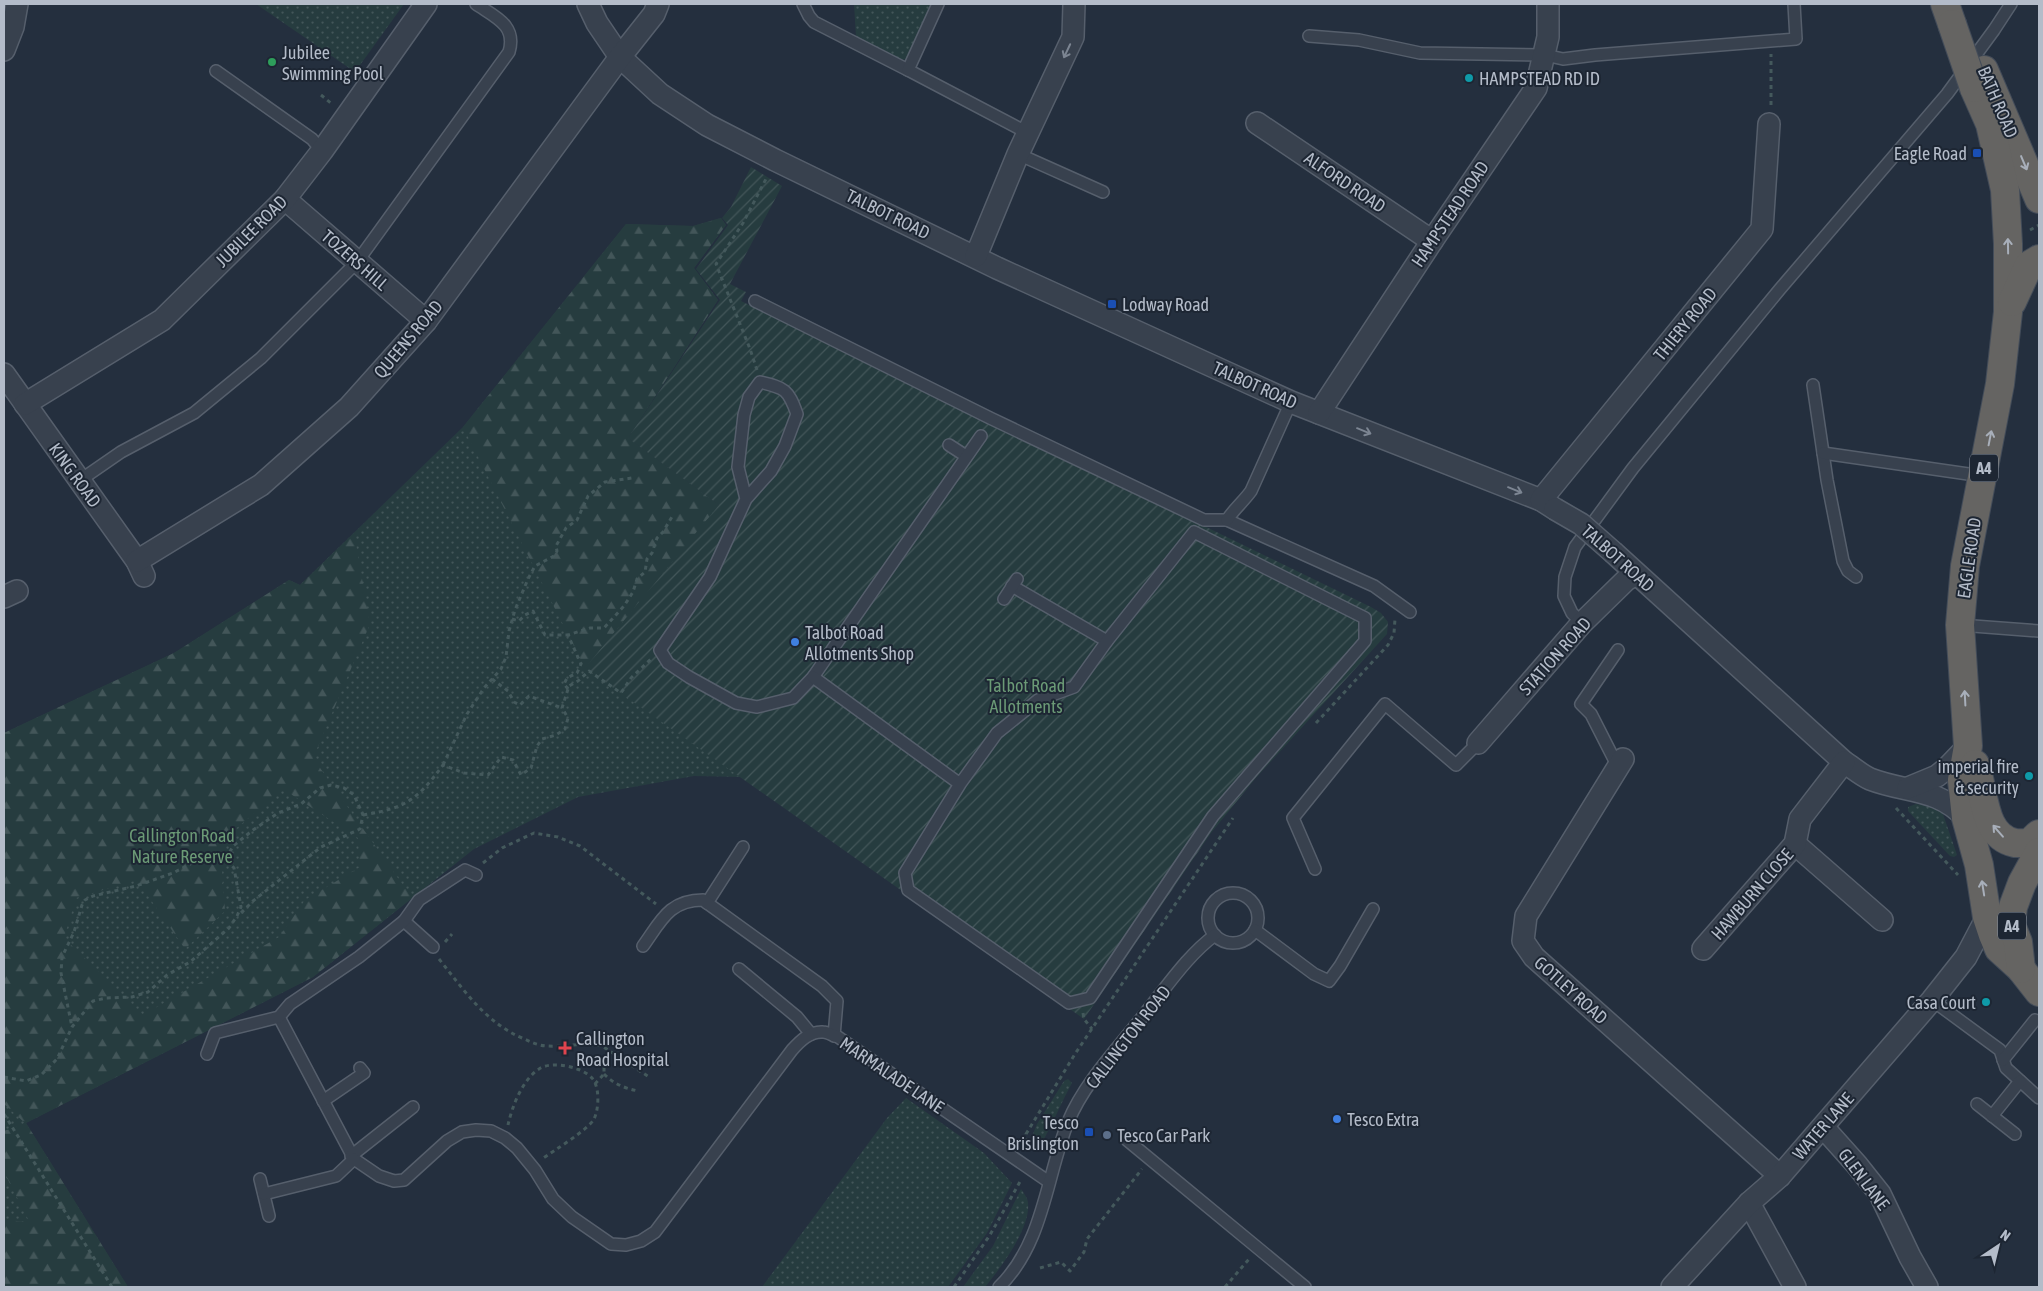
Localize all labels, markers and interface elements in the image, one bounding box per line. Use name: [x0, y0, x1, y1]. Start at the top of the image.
place label: Jubilee Swimming Pool: [282, 42, 384, 84]
one-way arrow: [1061, 43, 1071, 58]
marker: Jubilee Swimming Pool: [266, 56, 278, 68]
street label: BATH ROAD: [1974, 63, 2022, 141]
place label: HAMPSTEAD RD ID: [1479, 68, 1600, 89]
marker: HAMPSTEAD RD ID: [1463, 72, 1475, 84]
place label: Eagle Road: [1894, 143, 1967, 164]
street label: ALFORD ROAD: [1300, 147, 1390, 217]
marker: Eagle Road: [1971, 147, 1983, 159]
one-way arrow: [2019, 155, 2029, 170]
street label: HAMPSTEAD ROAD: [1407, 157, 1493, 271]
street label: TALBOT ROAD: [843, 185, 933, 243]
street label: JUBILEE ROAD: [211, 191, 291, 271]
street label: TOZERS HILL: [317, 225, 393, 295]
one-way arrow: [2003, 238, 2013, 254]
street label: THIERY ROAD: [1649, 283, 1721, 365]
place label: Lodway Road: [1122, 294, 1209, 315]
street label: QUEENS ROAD: [369, 296, 447, 382]
marker: Lodway Road: [1106, 298, 1118, 310]
street label: TALBOT ROAD: [1209, 357, 1301, 413]
one-way arrow: [1356, 426, 1371, 436]
one-way arrow: [1985, 431, 1995, 447]
street label: KING ROAD: [45, 439, 105, 511]
road number: A4: [1970, 454, 1998, 482]
one-way arrow: [1507, 486, 1522, 496]
street label: EAGLE ROAD: [1953, 516, 1985, 600]
street label: TALBOT ROAD: [1577, 520, 1659, 596]
street label: STATION ROAD: [1515, 613, 1595, 699]
place label: Talbot Road Allotments Shop: [805, 622, 914, 664]
marker: Talbot Road Allotments Shop: [789, 636, 801, 648]
park label: Talbot Road Allotments: [987, 675, 1065, 717]
one-way arrow: [1960, 690, 1969, 706]
place label: imperial fire & security: [1938, 756, 2019, 798]
marker: imperial fire & security: [2023, 770, 2035, 782]
park label: Callington Road Nature Reserve: [129, 825, 235, 867]
one-way arrow: [1992, 825, 2004, 838]
street label: HAWBURN CLOSE: [1707, 844, 1797, 944]
one-way arrow: [1977, 880, 1987, 896]
road number: A4: [1998, 912, 2026, 939]
street label: GOTLEY ROAD: [1530, 952, 1612, 1028]
street label: CALLINGTON ROAD: [1081, 981, 1175, 1093]
place label: Casa Court: [1907, 992, 1976, 1013]
marker: Casa Court: [1980, 996, 1992, 1008]
place label: Callington Road Hospital: [576, 1028, 669, 1070]
street label: MARMALADE LANE: [836, 1033, 948, 1118]
marker: Callington Road Hospital: [558, 1041, 572, 1055]
street label: WATER LANE: [1788, 1088, 1858, 1164]
place label: Tesco Extra: [1347, 1109, 1419, 1130]
place label: Tesco Brislington: [1007, 1112, 1079, 1154]
marker: Tesco Extra: [1331, 1113, 1343, 1125]
place label: Tesco Car Park: [1117, 1125, 1210, 1146]
marker: Tesco Brislington: [1083, 1126, 1095, 1138]
marker: Tesco Car Park: [1101, 1129, 1113, 1141]
street label: GLEN LANE: [1834, 1144, 1894, 1214]
north arrow: [1973, 1221, 2023, 1271]
text: N: [1997, 1226, 2013, 1244]

